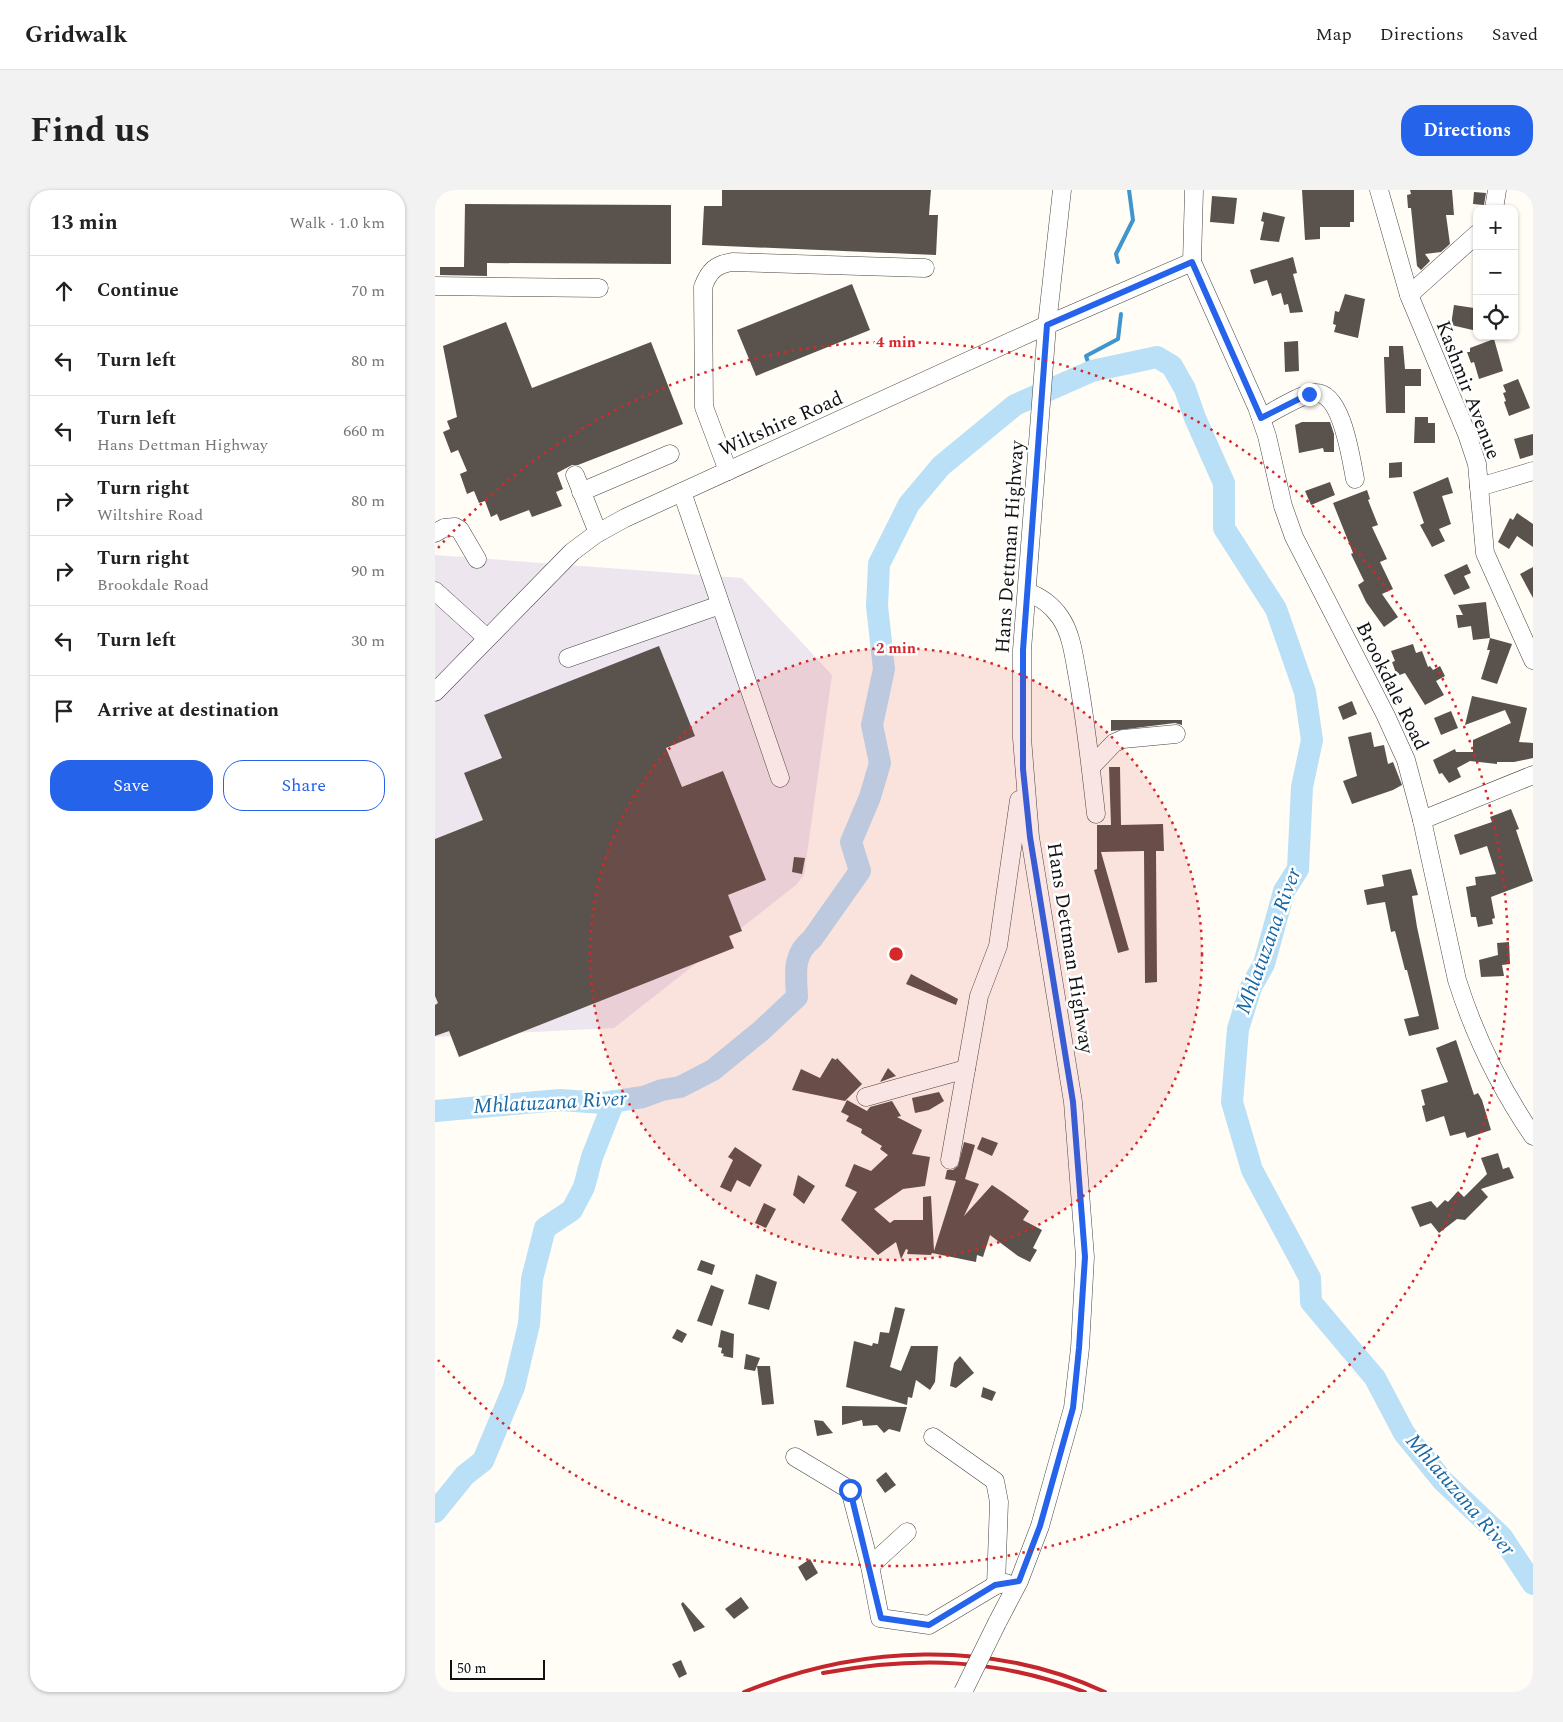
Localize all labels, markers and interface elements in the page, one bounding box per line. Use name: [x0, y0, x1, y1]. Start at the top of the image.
text: Gridwalk: [25, 17, 127, 53]
text: Map: [1316, 21, 1352, 48]
text: Directions: [1380, 21, 1464, 48]
text: Saved: [1492, 21, 1538, 48]
text: Find us: [30, 104, 150, 157]
button: Directions: [1401, 105, 1533, 156]
map controls: [1473, 205, 1518, 340]
button: +: [1473, 205, 1518, 250]
text: 13 min: [50, 207, 118, 239]
text: Walk · 1.0 km: [290, 211, 385, 235]
button: −: [1473, 250, 1518, 295]
text: Continue: [97, 276, 179, 305]
icon: ahead: [50, 277, 78, 305]
text: 70 m: [351, 279, 385, 303]
button: locate: [1473, 295, 1518, 340]
street label: Kashmir Avenue: [1428, 316, 1508, 464]
text: 4 min: [876, 331, 916, 354]
text: Turn left: [97, 346, 176, 375]
icon: left: [50, 347, 78, 375]
text: 80 m: [351, 349, 385, 373]
street label: Wiltshire Road: [714, 383, 848, 465]
route end: [1298, 383, 1321, 406]
text: Turn left: [97, 404, 176, 433]
icon: left: [50, 417, 78, 445]
text: 660 m: [343, 419, 385, 443]
text: Hans Dettman Highway: [97, 433, 268, 457]
street label: Hans Dettman Highway: [988, 438, 1032, 654]
text: Turn right: [97, 474, 190, 503]
icon: right: [50, 487, 78, 515]
text: 80 m: [351, 489, 385, 513]
text: Wiltshire Road: [97, 503, 203, 527]
text: Turn right: [97, 544, 190, 573]
icon: right: [50, 557, 78, 585]
text: 90 m: [351, 559, 385, 583]
text: Brookdale Road: [97, 573, 209, 597]
street label: Brookdale Road: [1348, 616, 1436, 756]
text: Turn left: [97, 626, 176, 655]
icon: left: [50, 627, 78, 655]
text: 30 m: [351, 629, 385, 653]
text: 2 min: [876, 637, 916, 660]
text: Arrive at destination: [97, 696, 279, 725]
icon: arrive: [50, 697, 78, 725]
button: Save: [50, 760, 213, 811]
button: Share: [223, 760, 385, 811]
street label: Hans Dettman Highway: [1039, 840, 1102, 1057]
water label: Mhlatuzana River: [1228, 863, 1311, 1019]
centre of rings: [887, 945, 905, 963]
water label: Mhlatuzana River: [472, 1083, 628, 1123]
water label: Mhlatuzana River: [1397, 1426, 1523, 1564]
route start: [839, 1479, 862, 1502]
scale bar: [450, 1657, 545, 1680]
text: 50 m: [457, 1658, 487, 1679]

